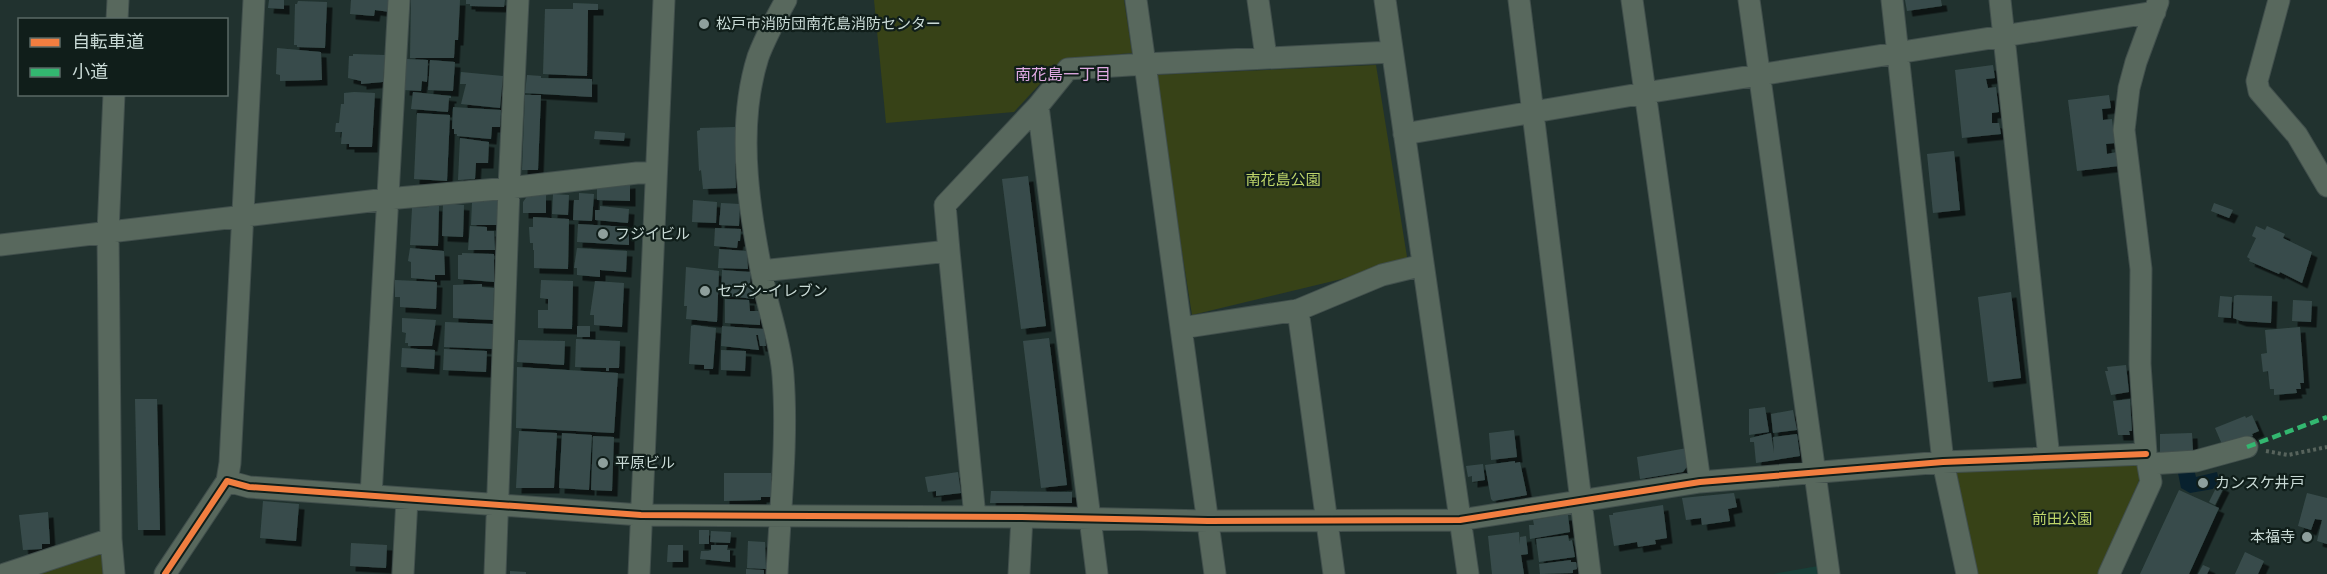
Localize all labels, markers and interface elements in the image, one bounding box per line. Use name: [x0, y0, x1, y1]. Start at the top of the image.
place label: 松戸市消防団南花島消防センター: [716, 14, 941, 33]
marker: 松戸市消防団南花島消防センター: [697, 17, 711, 31]
legend: [18, 18, 228, 96]
text: 自転車道: [72, 30, 144, 53]
text: 小道: [72, 60, 108, 83]
district label: 南花島一丁目: [1015, 64, 1111, 84]
park label: 南花島公園: [1245, 170, 1321, 189]
place label: フジイビル: [615, 224, 690, 243]
marker: フジイビル: [596, 227, 610, 241]
place label: セブン-イレブン: [717, 281, 828, 300]
marker: セブン-イレブン: [698, 284, 712, 298]
place label: 平原ビル: [615, 453, 675, 472]
marker: 平原ビル: [596, 456, 610, 470]
place label: カンスケ井戸: [2215, 473, 2305, 492]
marker: カンスケ井戸: [2196, 476, 2210, 490]
park label: 前田公園: [2032, 509, 2092, 528]
place label: 本福寺: [2250, 527, 2295, 546]
marker: 本福寺: [2300, 530, 2314, 544]

